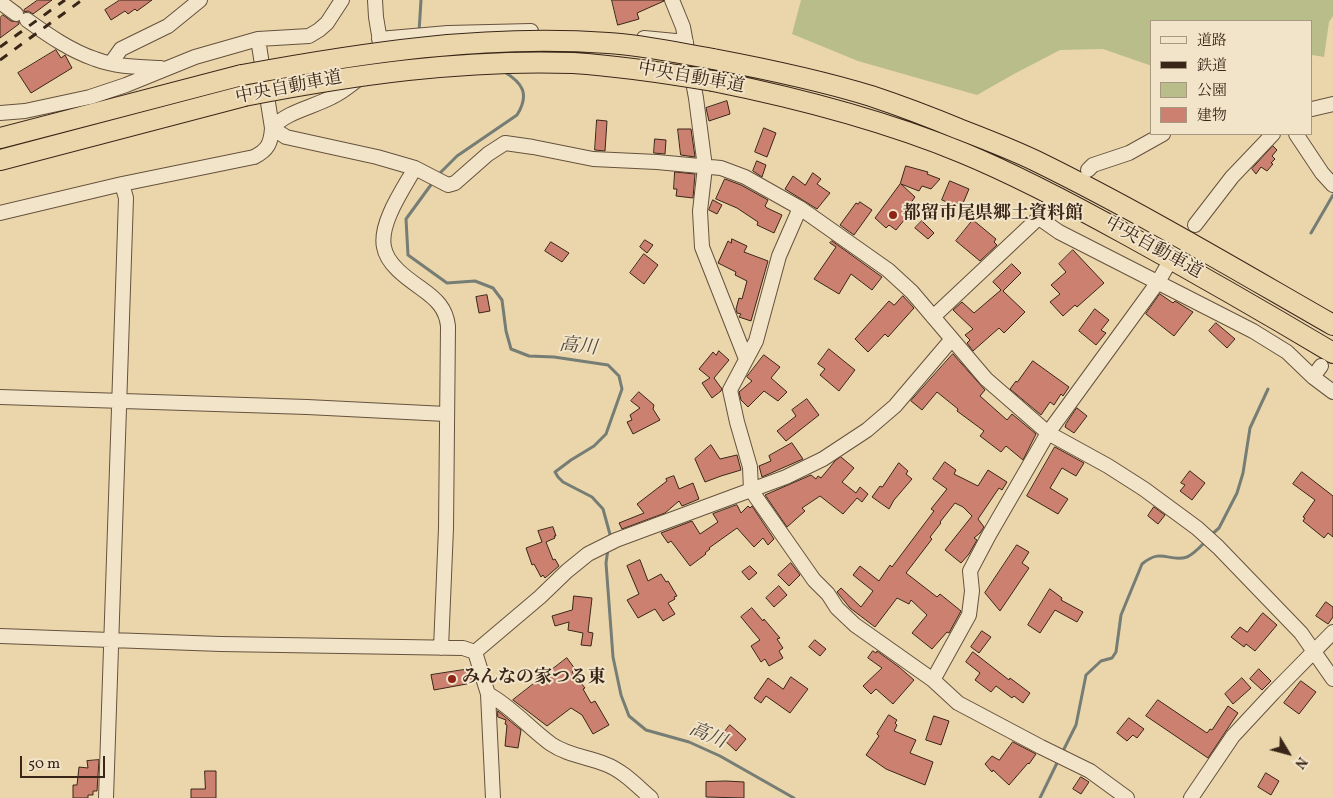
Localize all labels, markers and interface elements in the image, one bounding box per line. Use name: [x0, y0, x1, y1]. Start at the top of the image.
legend: [1150, 20, 1313, 135]
text: 道路: [1197, 31, 1227, 52]
text: 鉄道: [1197, 56, 1227, 77]
street label: 中央自動車道: [636, 59, 746, 99]
street label: 中央自動車道: [234, 68, 344, 110]
text: 公園: [1197, 81, 1227, 102]
text: 建物: [1197, 106, 1227, 127]
place label: 都留市尾県郷土資料館: [903, 204, 1083, 226]
marker: 都留市尾県郷土資料館: [887, 209, 899, 221]
street label: 中央自動車道: [1101, 213, 1205, 285]
water label: 高川: [558, 335, 598, 361]
place label: みんなの家つる東: [462, 668, 606, 690]
marker: みんなの家つる東: [446, 673, 458, 685]
water label: 高川: [685, 719, 729, 755]
north arrow: [1263, 728, 1313, 778]
scale bar: [22, 746, 108, 778]
text: N: [1290, 753, 1311, 772]
text: 50 m: [28, 754, 60, 775]

